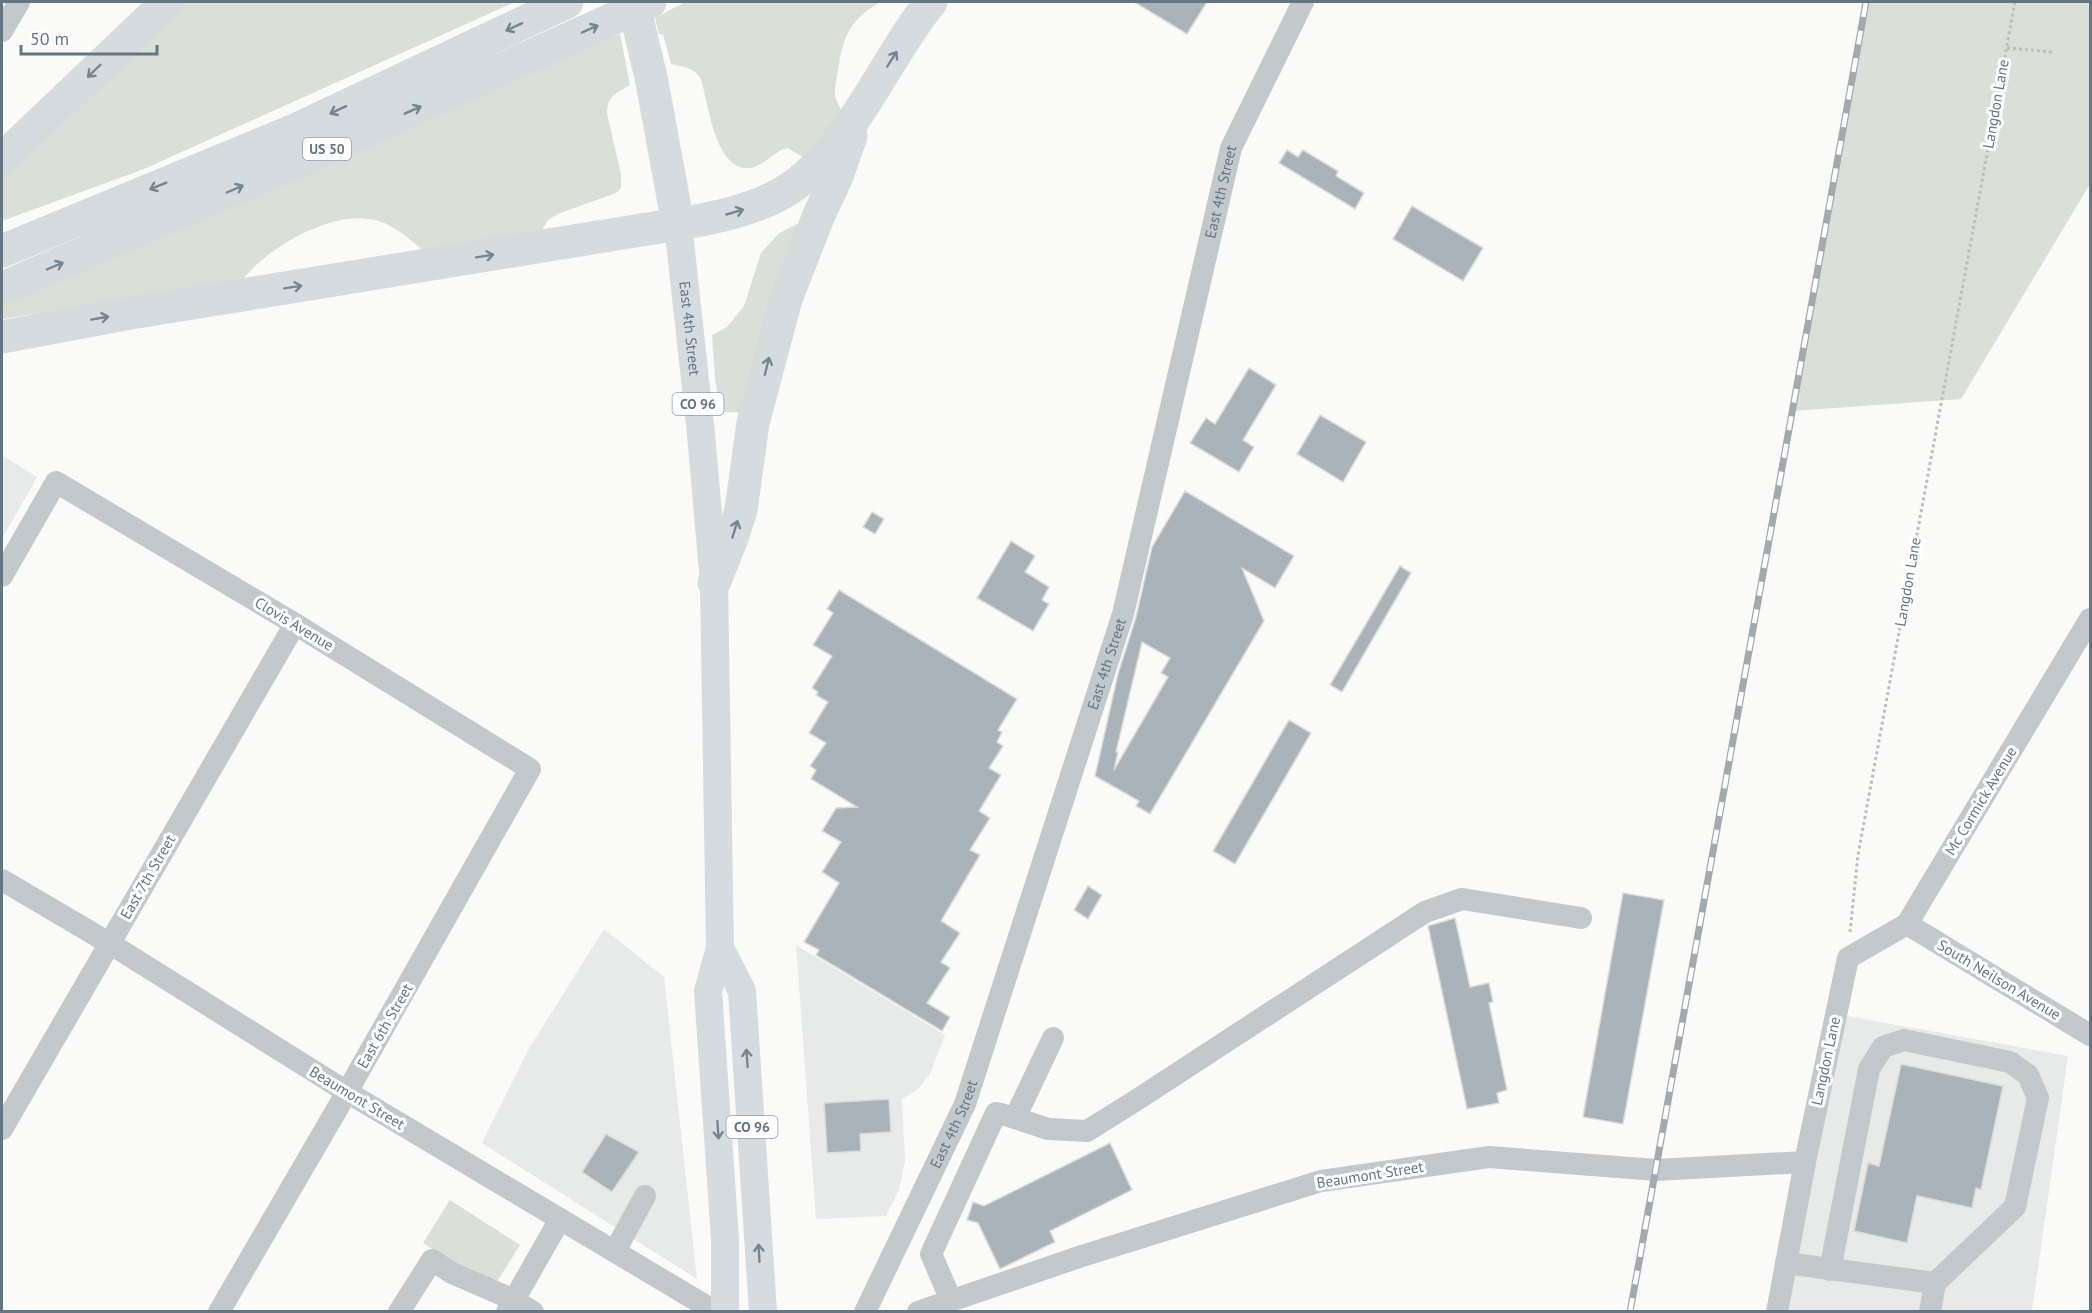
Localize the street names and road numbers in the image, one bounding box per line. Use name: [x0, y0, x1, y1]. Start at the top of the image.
street label: Langdon Lane: [1978, 58, 2013, 150]
road number: US 50: [303, 138, 351, 160]
street label: East 4th Street: [1200, 143, 1240, 240]
street label: East 4th Street: [675, 280, 705, 376]
road number: CO 96: [672, 393, 724, 415]
street label: Langdon Lane: [1890, 536, 1925, 628]
street label: Clovis Avenue: [251, 593, 337, 655]
street label: East 4th Street: [1083, 616, 1130, 712]
street label: Mc Cormick Avenue: [1941, 743, 2021, 859]
street label: East 7th Street: [116, 831, 179, 922]
street label: South Neilson Avenue: [1934, 935, 2064, 1024]
street label: East 6th Street: [353, 980, 416, 1071]
street label: Langdon Lane: [1807, 1015, 1844, 1107]
street label: Beaumont Street: [306, 1062, 408, 1133]
street label: East 4th Street: [926, 1078, 981, 1171]
road number: CO 96: [726, 1116, 777, 1138]
street label: Beaumont Street: [1315, 1157, 1425, 1192]

